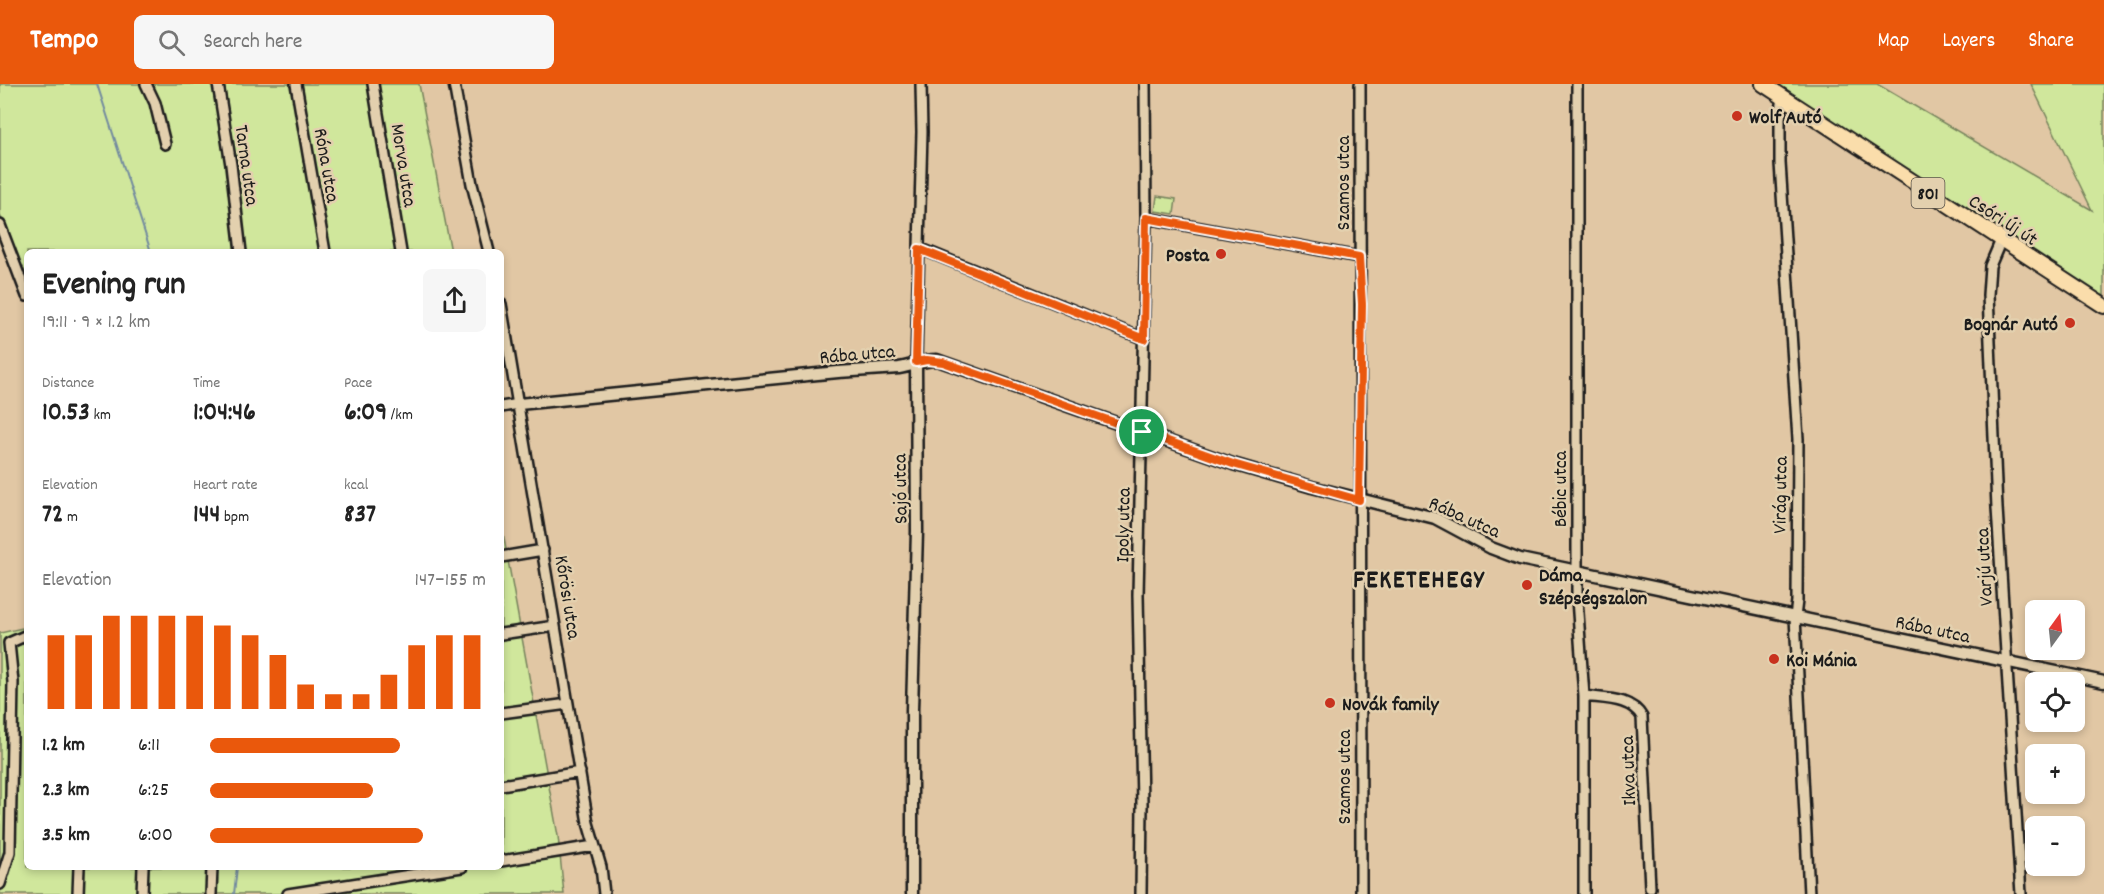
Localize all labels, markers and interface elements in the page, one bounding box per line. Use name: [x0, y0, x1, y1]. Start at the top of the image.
search box: [134, 15, 554, 69]
text: Tempo: [30, 22, 98, 62]
icon: search: [155, 26, 188, 59]
text: Search here: [203, 27, 303, 58]
text: Map: [1878, 27, 1909, 57]
text: Layers: [1942, 27, 1995, 57]
text: Share: [2028, 27, 2074, 57]
place label: Wolf Autó: [1749, 105, 1822, 133]
marker: Wolf Autó: [1730, 109, 1744, 123]
street label: Morva utca: [382, 122, 423, 210]
street label: Tarna utca: [225, 123, 265, 208]
street label: Róna utca: [305, 126, 345, 206]
street label: Szamos utca: [1331, 135, 1359, 230]
road number: 801: [1912, 178, 1944, 208]
street label: Csóri Új út: [1962, 189, 2043, 254]
place label: Posta: [1166, 243, 1210, 271]
marker: Posta: [1214, 247, 1228, 261]
text: Evening run: [42, 263, 186, 310]
button: share: [423, 269, 486, 332]
text: 19:11 · 9 × 1.2 km: [42, 309, 150, 337]
place label: Bognár Autó: [1964, 312, 2058, 340]
marker: Bognár Autó: [2063, 316, 2077, 330]
street label: Rába utca: [818, 339, 897, 373]
text: Distance: [42, 372, 94, 395]
text: Time: [193, 372, 220, 395]
text: Pace: [344, 372, 372, 395]
text: 10.53: [42, 395, 90, 432]
text: 1:04:46: [193, 395, 256, 432]
text: 6:09: [344, 395, 387, 432]
text: km: [90, 404, 111, 427]
text: /km: [387, 404, 413, 427]
pin: [1116, 406, 1167, 457]
icon: arrive: [1125, 415, 1158, 448]
street label: Bébic utca: [1548, 450, 1576, 527]
street label: Sajó utca: [887, 453, 917, 524]
street label: Virág utca: [1767, 455, 1797, 534]
text: Elevation: [42, 474, 98, 497]
text: Heart rate: [193, 474, 258, 497]
text: kcal: [344, 474, 368, 497]
street label: Ipoly utca: [1110, 487, 1140, 563]
street label: Rába utca: [1423, 491, 1505, 547]
text: 72: [42, 497, 63, 534]
text: 144: [193, 497, 220, 534]
text: 837: [344, 497, 376, 534]
text: m: [63, 506, 78, 529]
text: bpm: [220, 506, 249, 529]
street label: Varjú utca: [1970, 526, 2002, 607]
street label: Kőrösi utca: [546, 554, 587, 642]
district label: FEKETEHEGY: [1353, 563, 1485, 600]
place label: Dáma Szépségszalon: [1539, 563, 1647, 614]
text: Elevation: [42, 567, 112, 595]
text: 147–155 m: [415, 567, 486, 595]
marker: Dáma Szépségszalon: [1520, 578, 1534, 592]
north arrow: [2025, 600, 2085, 660]
map controls: [2025, 600, 2085, 876]
street label: Rába utca: [1892, 609, 1973, 653]
place label: Koi Mánia: [1786, 648, 1857, 676]
marker: Koi Mánia: [1767, 652, 1781, 666]
button: locate: [2025, 672, 2085, 732]
place label: Novák family: [1342, 692, 1439, 720]
marker: Novák family: [1323, 696, 1337, 710]
street label: Szamos utca: [1332, 729, 1360, 824]
text: 1.2 km: [42, 732, 85, 760]
text: 6:11: [138, 732, 160, 760]
street label: Ikva utca: [1615, 735, 1645, 806]
button: +: [2025, 744, 2085, 804]
text: 2.3 km: [42, 777, 89, 805]
text: 6:25: [138, 777, 169, 805]
button: −: [2025, 816, 2085, 876]
text: 3.5 km: [42, 822, 90, 850]
text: 6:00: [138, 822, 173, 850]

